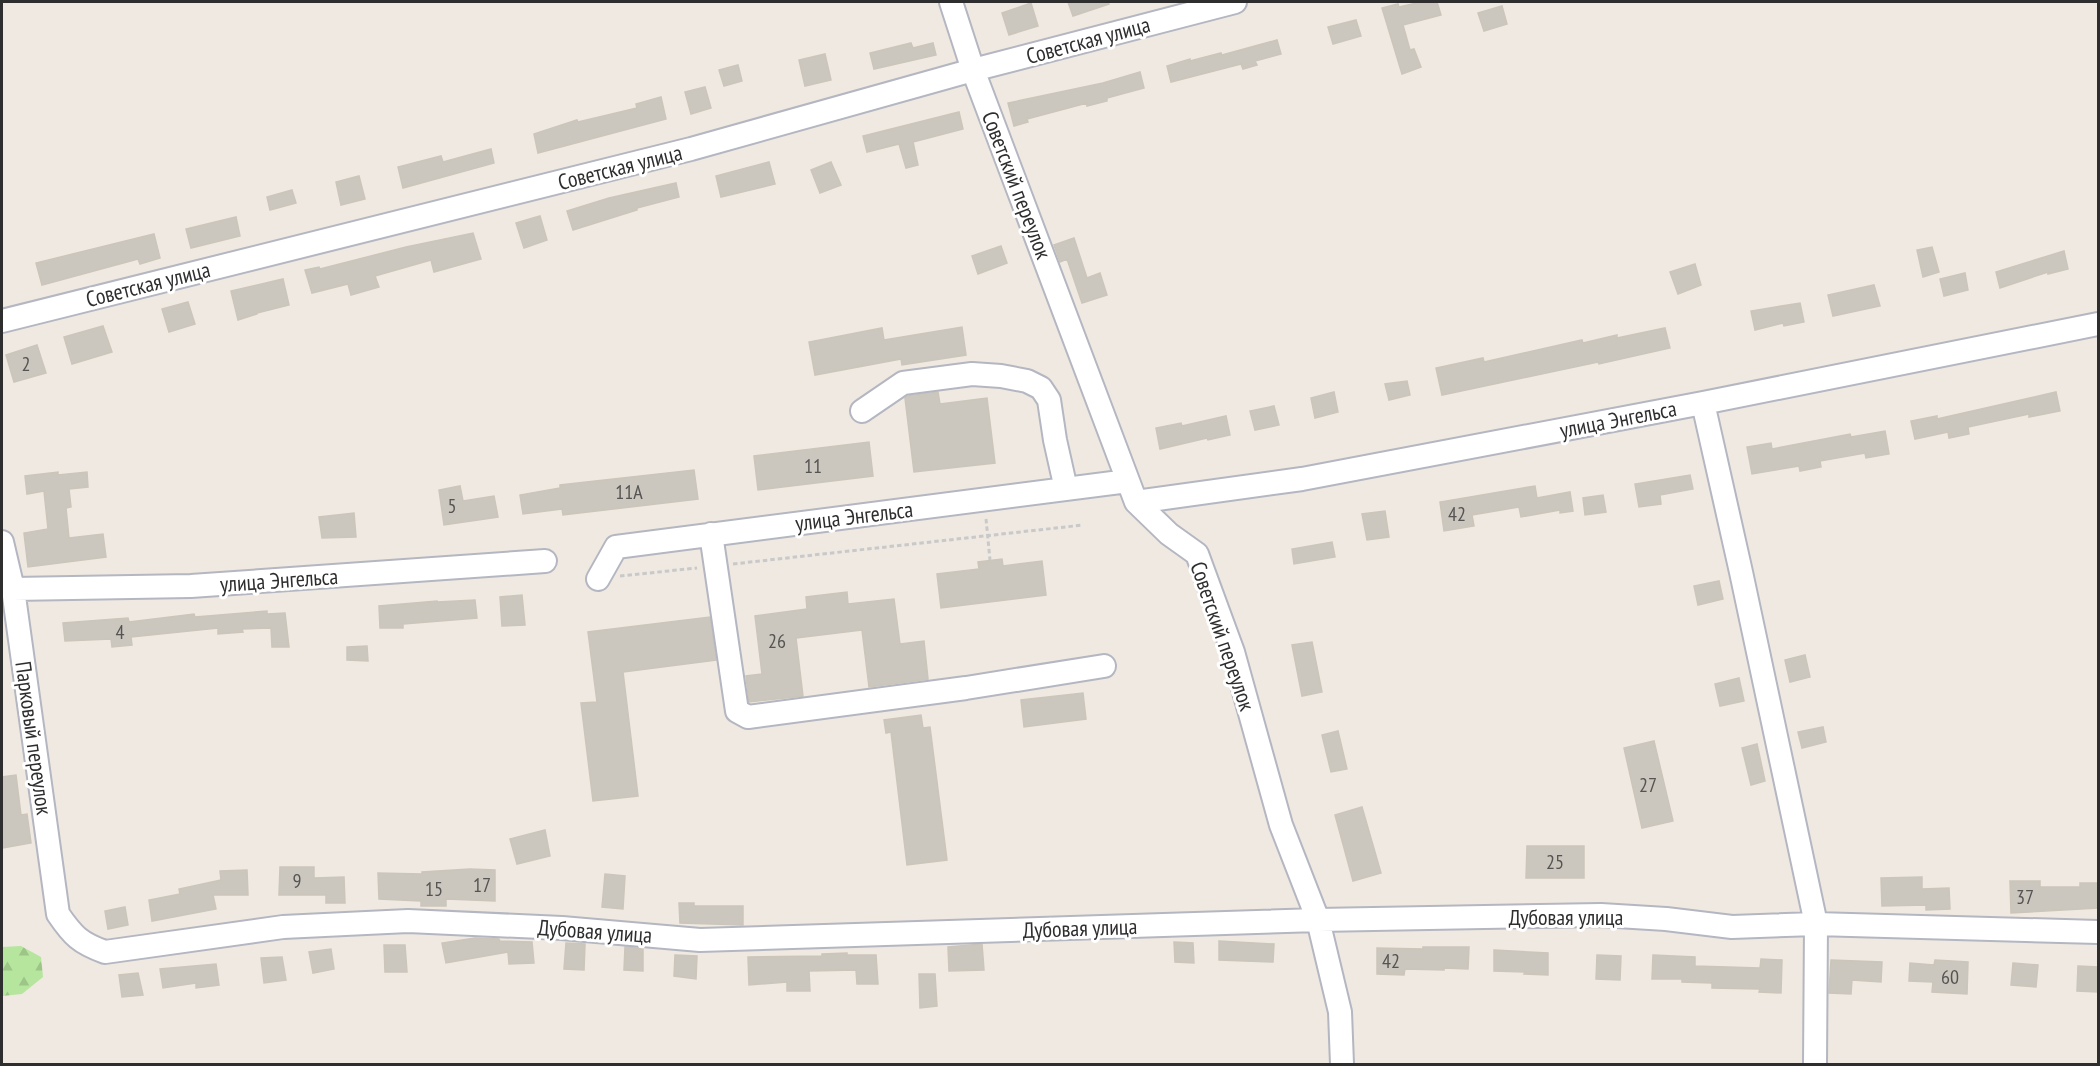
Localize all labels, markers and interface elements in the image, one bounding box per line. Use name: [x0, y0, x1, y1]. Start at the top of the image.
street label: Советская улица: [1023, 10, 1153, 70]
street label: Советский переулок: [976, 107, 1058, 263]
street label: Советская улица: [555, 138, 685, 196]
street label: Советская улица: [83, 255, 213, 313]
house number: 2: [22, 351, 31, 377]
street label: улица Энгельса: [1557, 394, 1679, 444]
house number: 11: [804, 453, 822, 479]
house number: 11А: [615, 479, 643, 505]
house number: 5: [448, 493, 457, 519]
street label: улица Энгельса: [794, 495, 914, 537]
house number: 42: [1448, 501, 1466, 527]
street label: Советский переулок: [1184, 558, 1262, 715]
street label: улица Энгельса: [219, 562, 339, 598]
house number: 4: [116, 619, 125, 645]
house number: 26: [768, 628, 786, 654]
street label: Парковый переулок: [9, 659, 59, 817]
house number: 27: [1639, 772, 1657, 798]
house number: 25: [1546, 849, 1564, 875]
house number: 9: [293, 868, 302, 894]
house number: 17: [473, 872, 491, 898]
house number: 15: [425, 876, 443, 902]
house number: 37: [2016, 884, 2034, 910]
street label: Дубовая улица: [1509, 903, 1623, 931]
street label: Дубовая улица: [1022, 912, 1138, 944]
street label: Дубовая улица: [537, 913, 653, 949]
house number: 42: [1382, 948, 1400, 974]
house number: 60: [1941, 964, 1959, 990]

